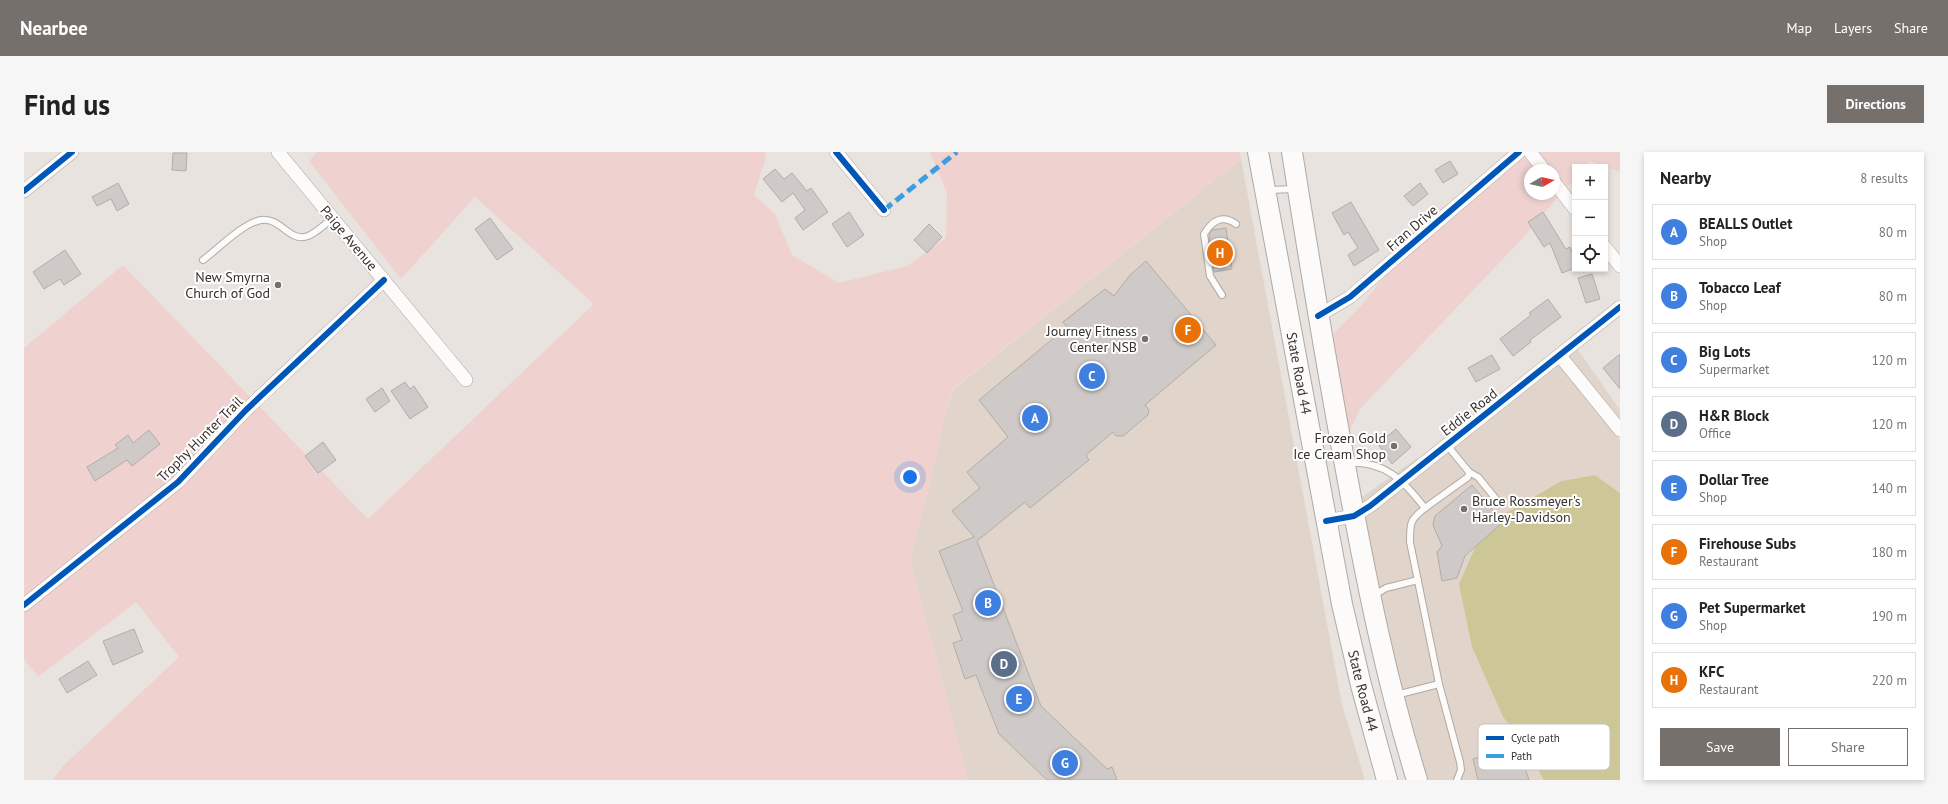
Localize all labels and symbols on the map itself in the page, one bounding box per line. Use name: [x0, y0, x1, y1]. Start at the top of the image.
north arrow: [1524, 164, 1560, 200]
street label: Fran Drive: [1383, 201, 1441, 255]
street label: Paige Avenue: [316, 202, 382, 274]
pin: H: [1207, 238, 1233, 268]
place label: New Smyrna Church of God: [185, 268, 270, 302]
marker: New Smyrna Church of God: [273, 280, 283, 290]
pin: F: [1175, 315, 1201, 345]
place label: Journey Fitness Center NSB: [1046, 322, 1137, 356]
street label: State Road 44: [1283, 331, 1316, 416]
marker: Journey Fitness Center NSB: [1140, 334, 1150, 344]
pin: C: [1079, 361, 1105, 391]
street label: Eddie Road: [1437, 384, 1501, 440]
street label: Trophy Hunter Trail: [153, 392, 247, 486]
pin: A: [1022, 403, 1048, 433]
place label: Frozen Gold Ice Cream Shop: [1293, 429, 1386, 463]
marker: Frozen Gold Ice Cream Shop: [1389, 441, 1399, 451]
your location: [900, 467, 920, 487]
place label: Bruce Rossmeyer's Harley-Davidson: [1472, 492, 1581, 526]
marker: Bruce Rossmeyer's Harley-Davidson: [1459, 504, 1469, 514]
pin: B: [975, 588, 1001, 618]
street label: State Road 44: [1344, 648, 1382, 734]
pin: D: [991, 649, 1017, 679]
pin: E: [1006, 684, 1032, 714]
legend: [1478, 724, 1610, 770]
text: Cycle path: [1511, 731, 1560, 745]
pin: G: [1052, 748, 1078, 778]
text: Path: [1511, 749, 1532, 763]

